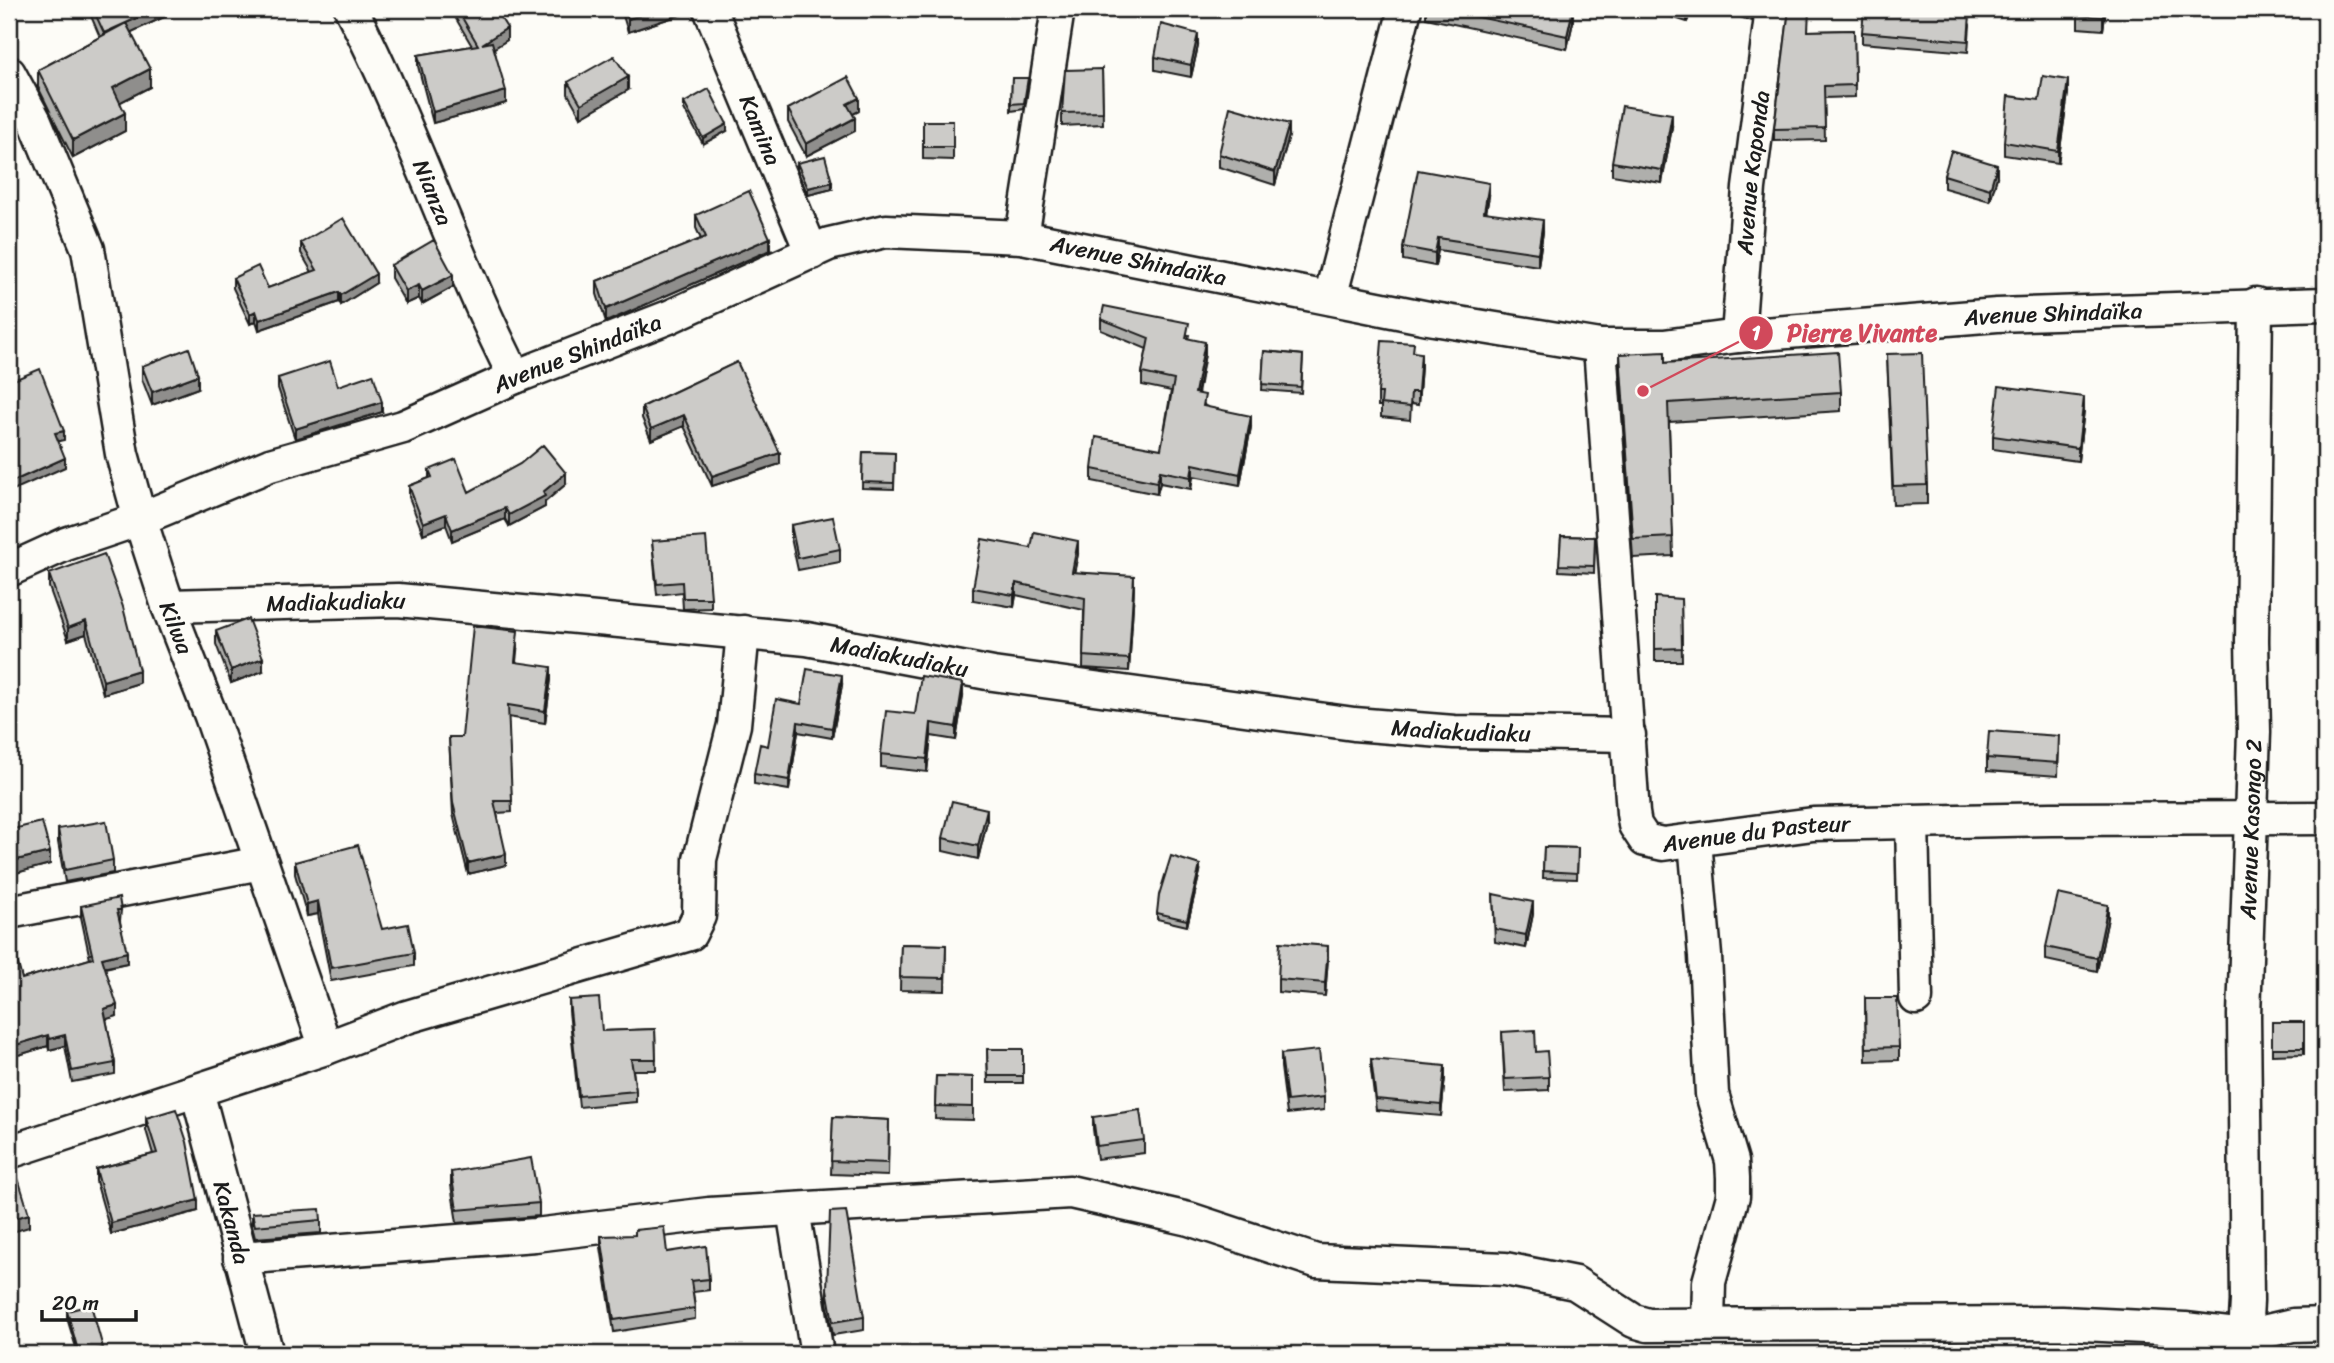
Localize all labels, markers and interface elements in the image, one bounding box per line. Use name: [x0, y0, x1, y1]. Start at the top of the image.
street label: Kamina: [727, 88, 793, 172]
street label: Avenue Kaponda: [1724, 88, 1782, 257]
street label: Nianza: [401, 153, 465, 233]
street label: Avenue Shindaïka: [1046, 223, 1230, 298]
street label: Avenue Shindaïka: [1961, 290, 2143, 339]
street label: Avenue Shindaïka: [485, 302, 668, 406]
callout: Pierre Vivante: [1738, 310, 1950, 355]
text: Pierre Vivante: [1787, 312, 1937, 354]
text: 1: [1751, 314, 1761, 352]
street label: Madiakudiaku: [266, 580, 408, 624]
street label: Kilwa: [147, 595, 205, 661]
street label: Madiakudiaku: [827, 624, 972, 690]
street label: Madiakudiaku: [1390, 707, 1532, 754]
street label: Avenue Kasongo 2: [2227, 738, 2275, 921]
street label: Avenue du Pasteur: [1659, 803, 1852, 865]
street label: Kakanda: [201, 1176, 262, 1270]
scale bar: [42, 1279, 136, 1323]
text: 20 m: [52, 1284, 99, 1322]

